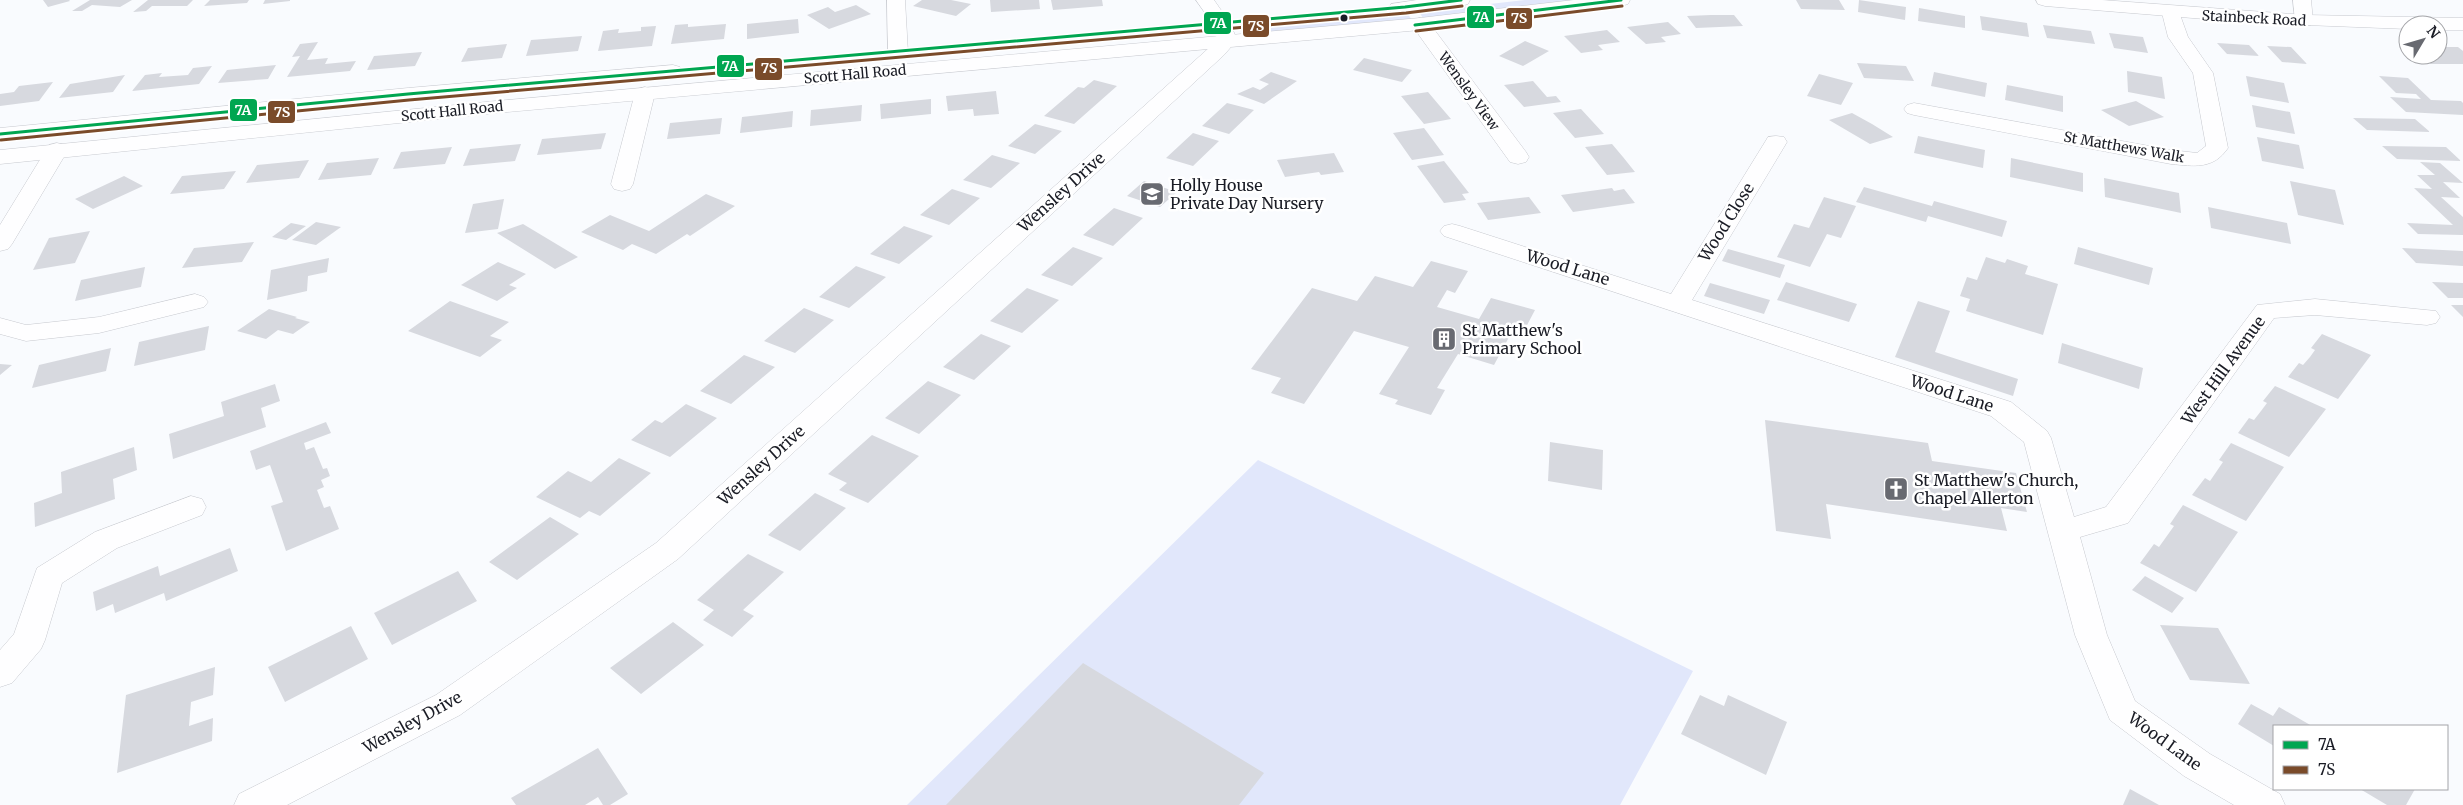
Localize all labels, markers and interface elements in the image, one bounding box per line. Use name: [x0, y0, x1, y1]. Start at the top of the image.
line badge: 7A: [1466, 5, 1495, 29]
street label: Stainbeck Road: [2201, 6, 2307, 30]
line badge: 7S: [1505, 7, 1533, 30]
text: 7A: [1473, 8, 1491, 26]
text: 7S: [1511, 9, 1528, 27]
line badge: 7A: [1203, 11, 1232, 35]
unlabelled marker: [1339, 13, 1349, 23]
text: 7A: [1210, 14, 1228, 32]
line badge: 7S: [1242, 14, 1270, 38]
north arrow: [2398, 15, 2448, 65]
text: 7S: [1248, 17, 1265, 35]
text: N: [2423, 22, 2444, 42]
street label: Wensley View: [1434, 47, 1504, 134]
line badge: 7A: [716, 54, 745, 78]
text: 7A: [722, 57, 740, 75]
line badge: 7S: [754, 57, 783, 81]
text: 7S: [761, 59, 778, 77]
street label: Scott Hall Road: [803, 61, 907, 87]
street label: Scott Hall Road: [400, 97, 505, 125]
line badge: 7A: [229, 98, 258, 122]
line badge: 7S: [267, 100, 296, 124]
text: 7A: [235, 101, 253, 119]
text: 7S: [274, 103, 291, 121]
street label: St Matthews Walk: [2062, 128, 2186, 166]
street label: Wensley Drive: [1013, 148, 1109, 237]
place label: Holly House Private Day Nursery: [1170, 175, 1324, 213]
street label: Wood Close: [1693, 179, 1758, 266]
school or university icon: Holly House Private Day Nursery: [1139, 181, 1165, 207]
street label: Wood Lane: [1523, 245, 1612, 289]
street label: West Hill Avenue: [2176, 312, 2269, 429]
place label: St Matthew's Primary School: [1462, 320, 1582, 358]
building icon: St Matthew's Primary School: [1431, 326, 1457, 352]
street label: Wood Lane: [1907, 370, 1996, 416]
street label: Wensley Drive: [713, 421, 809, 510]
place label: St Matthew's Church, Chapel Allerton: [1914, 470, 2078, 508]
church icon: St Matthew's Church, Chapel Allerton: [1883, 476, 1909, 502]
street label: Wensley Drive: [358, 687, 465, 758]
street label: Wood Lane: [2123, 707, 2206, 774]
legend: [2273, 725, 2448, 790]
text: 7A: [2318, 735, 2336, 754]
text: 7S: [2318, 760, 2335, 779]

